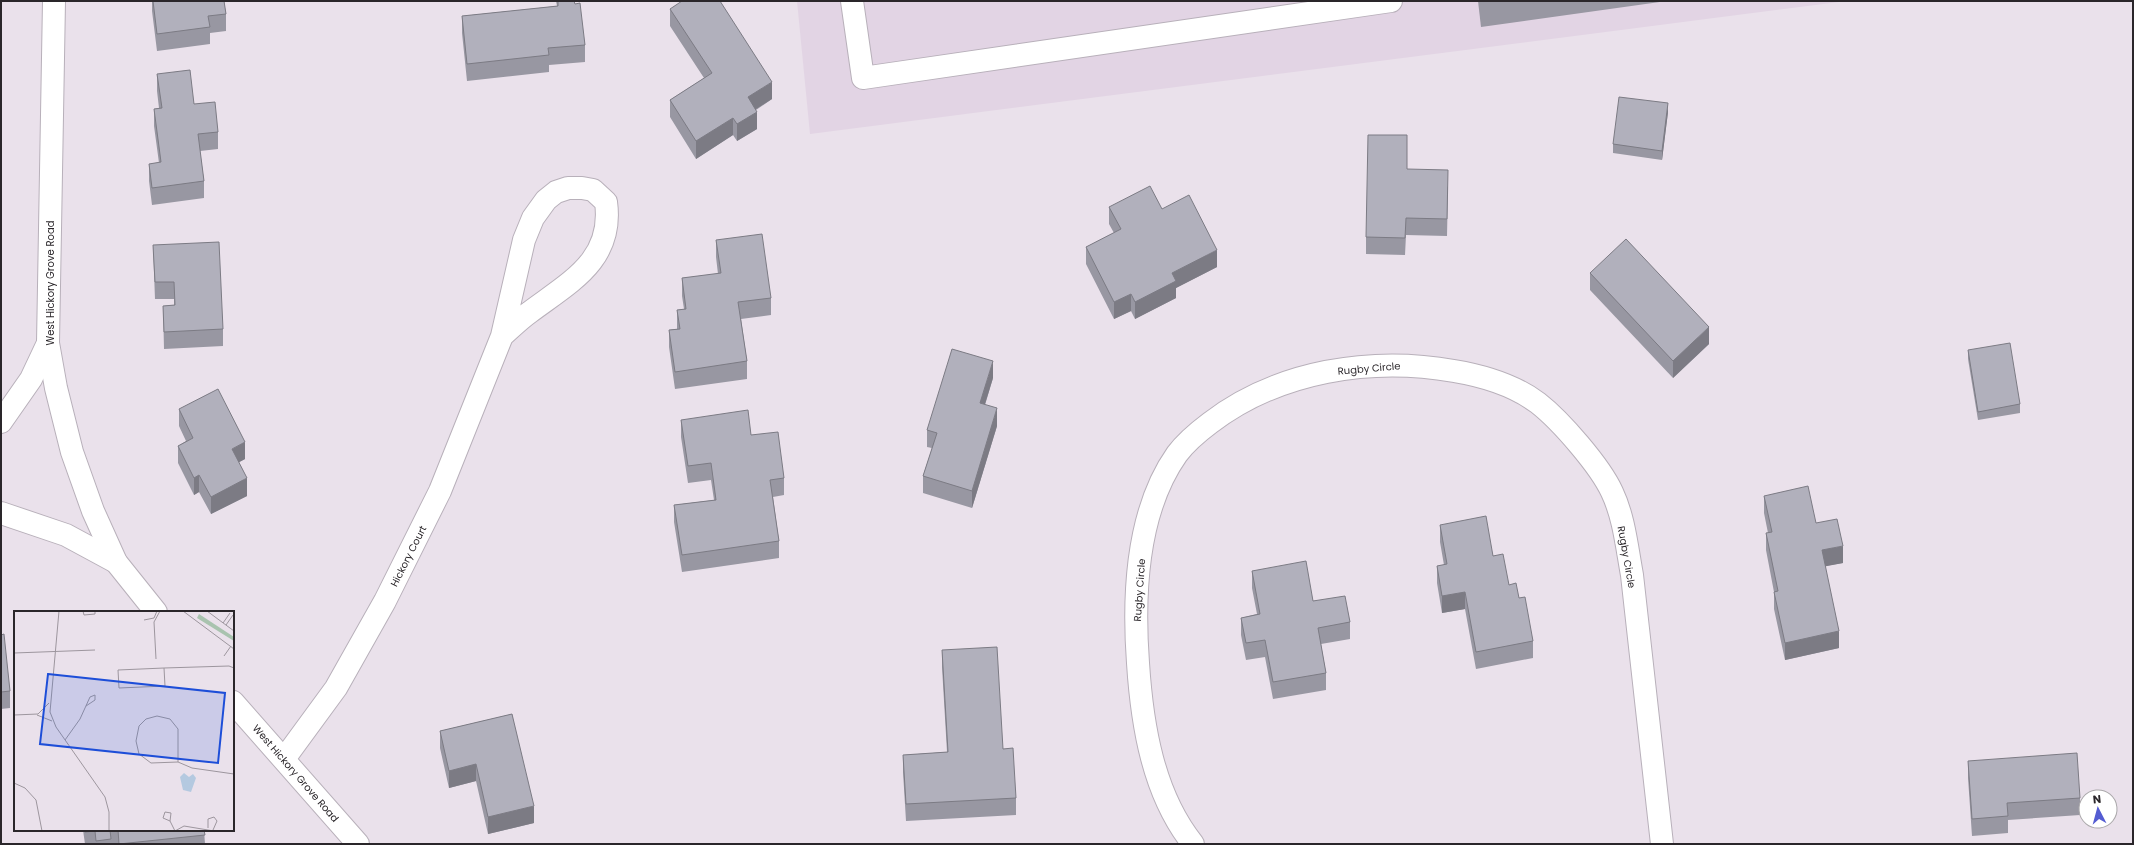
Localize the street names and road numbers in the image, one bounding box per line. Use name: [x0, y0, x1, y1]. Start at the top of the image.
street label: West Hickory Grove Road: [43, 221, 58, 345]
street label: Rugby Circle: [1337, 358, 1401, 379]
street label: Hickory Court: [387, 523, 430, 589]
street label: Rugby Circle: [1614, 525, 1639, 589]
street label: Rugby Circle: [1130, 558, 1149, 622]
street label: West Hickory Grove Road: [249, 721, 342, 825]

